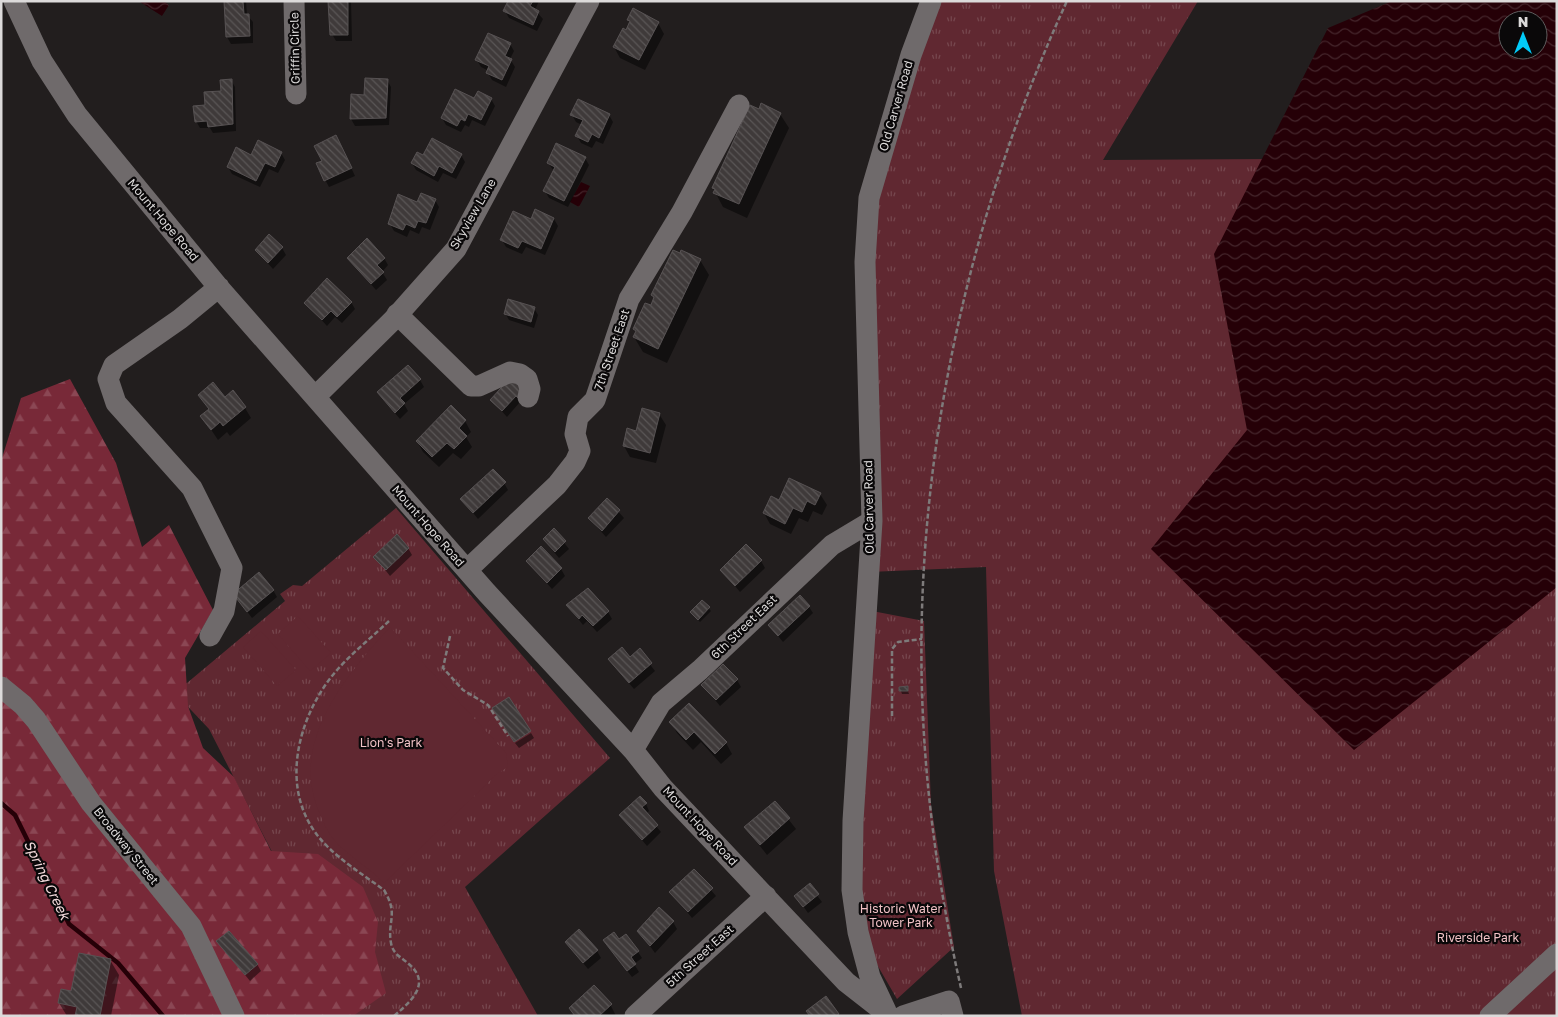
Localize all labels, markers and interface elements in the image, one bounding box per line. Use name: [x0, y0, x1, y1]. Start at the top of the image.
north arrow: [1498, 10, 1548, 60]
street label: Griffin Circle: [286, 12, 303, 84]
text: N: [1518, 13, 1528, 30]
street label: Old Carver Road: [875, 59, 916, 153]
street label: Mount Hope Road: [125, 175, 202, 264]
street label: Skyview Lane: [446, 176, 499, 252]
street label: 7th Street East: [591, 307, 633, 393]
street label: Old Carver Road: [860, 460, 877, 554]
street label: Mount Hope Road: [389, 482, 468, 569]
street label: 6th Street East: [707, 591, 780, 662]
park label: Lion's Park: [360, 735, 422, 750]
street label: Mount Hope Road: [660, 783, 741, 868]
street label: Broadway Street: [91, 804, 162, 888]
water label: Spring Creek: [21, 837, 75, 924]
park label: Historic Water Tower Park: [860, 901, 942, 930]
street label: 5th Street East: [663, 921, 737, 990]
park label: Riverside Park: [1437, 930, 1519, 945]

